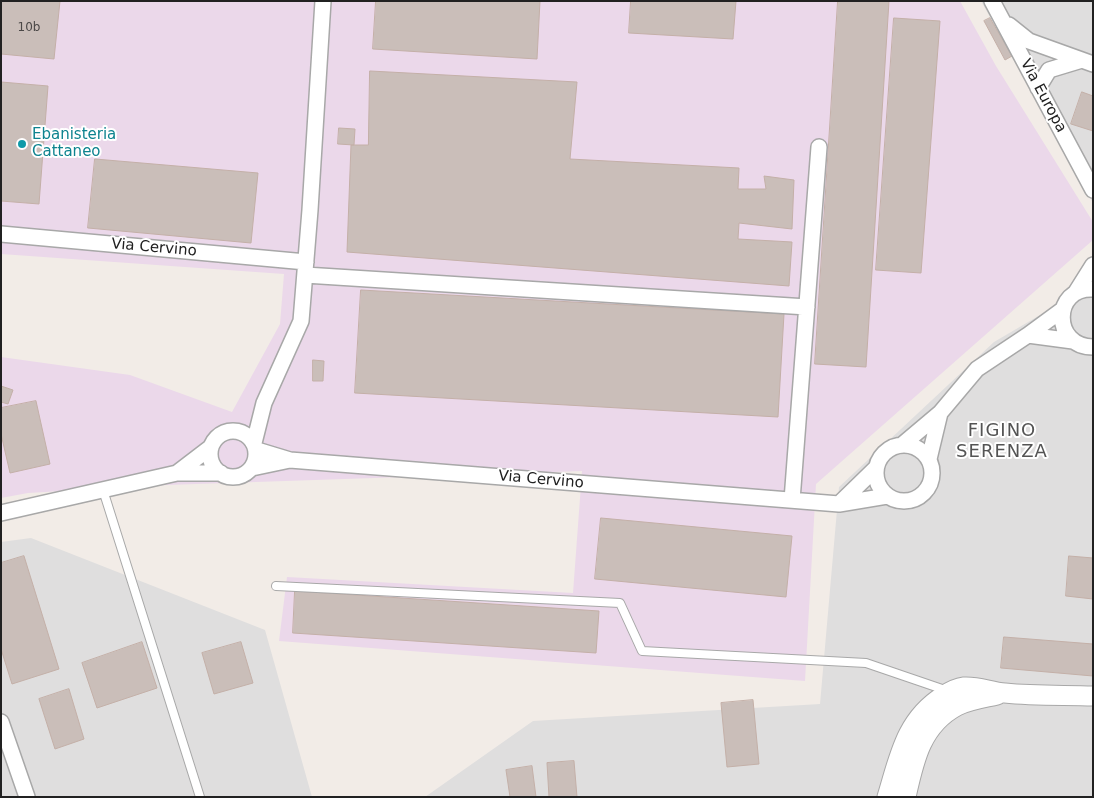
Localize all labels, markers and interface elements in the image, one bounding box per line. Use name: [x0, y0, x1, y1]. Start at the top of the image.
house number: 10b: [18, 21, 40, 35]
street label: Via Europa: [1016, 56, 1070, 136]
place label: Ebanisteria Cattaneo: [32, 126, 116, 161]
marker: Ebanisteria Cattaneo: [16, 138, 28, 150]
street label: Via Cervino: [111, 235, 197, 261]
district label: FIGINO SERENZA: [955, 420, 1049, 462]
street label: Via Cervino: [498, 467, 584, 493]

